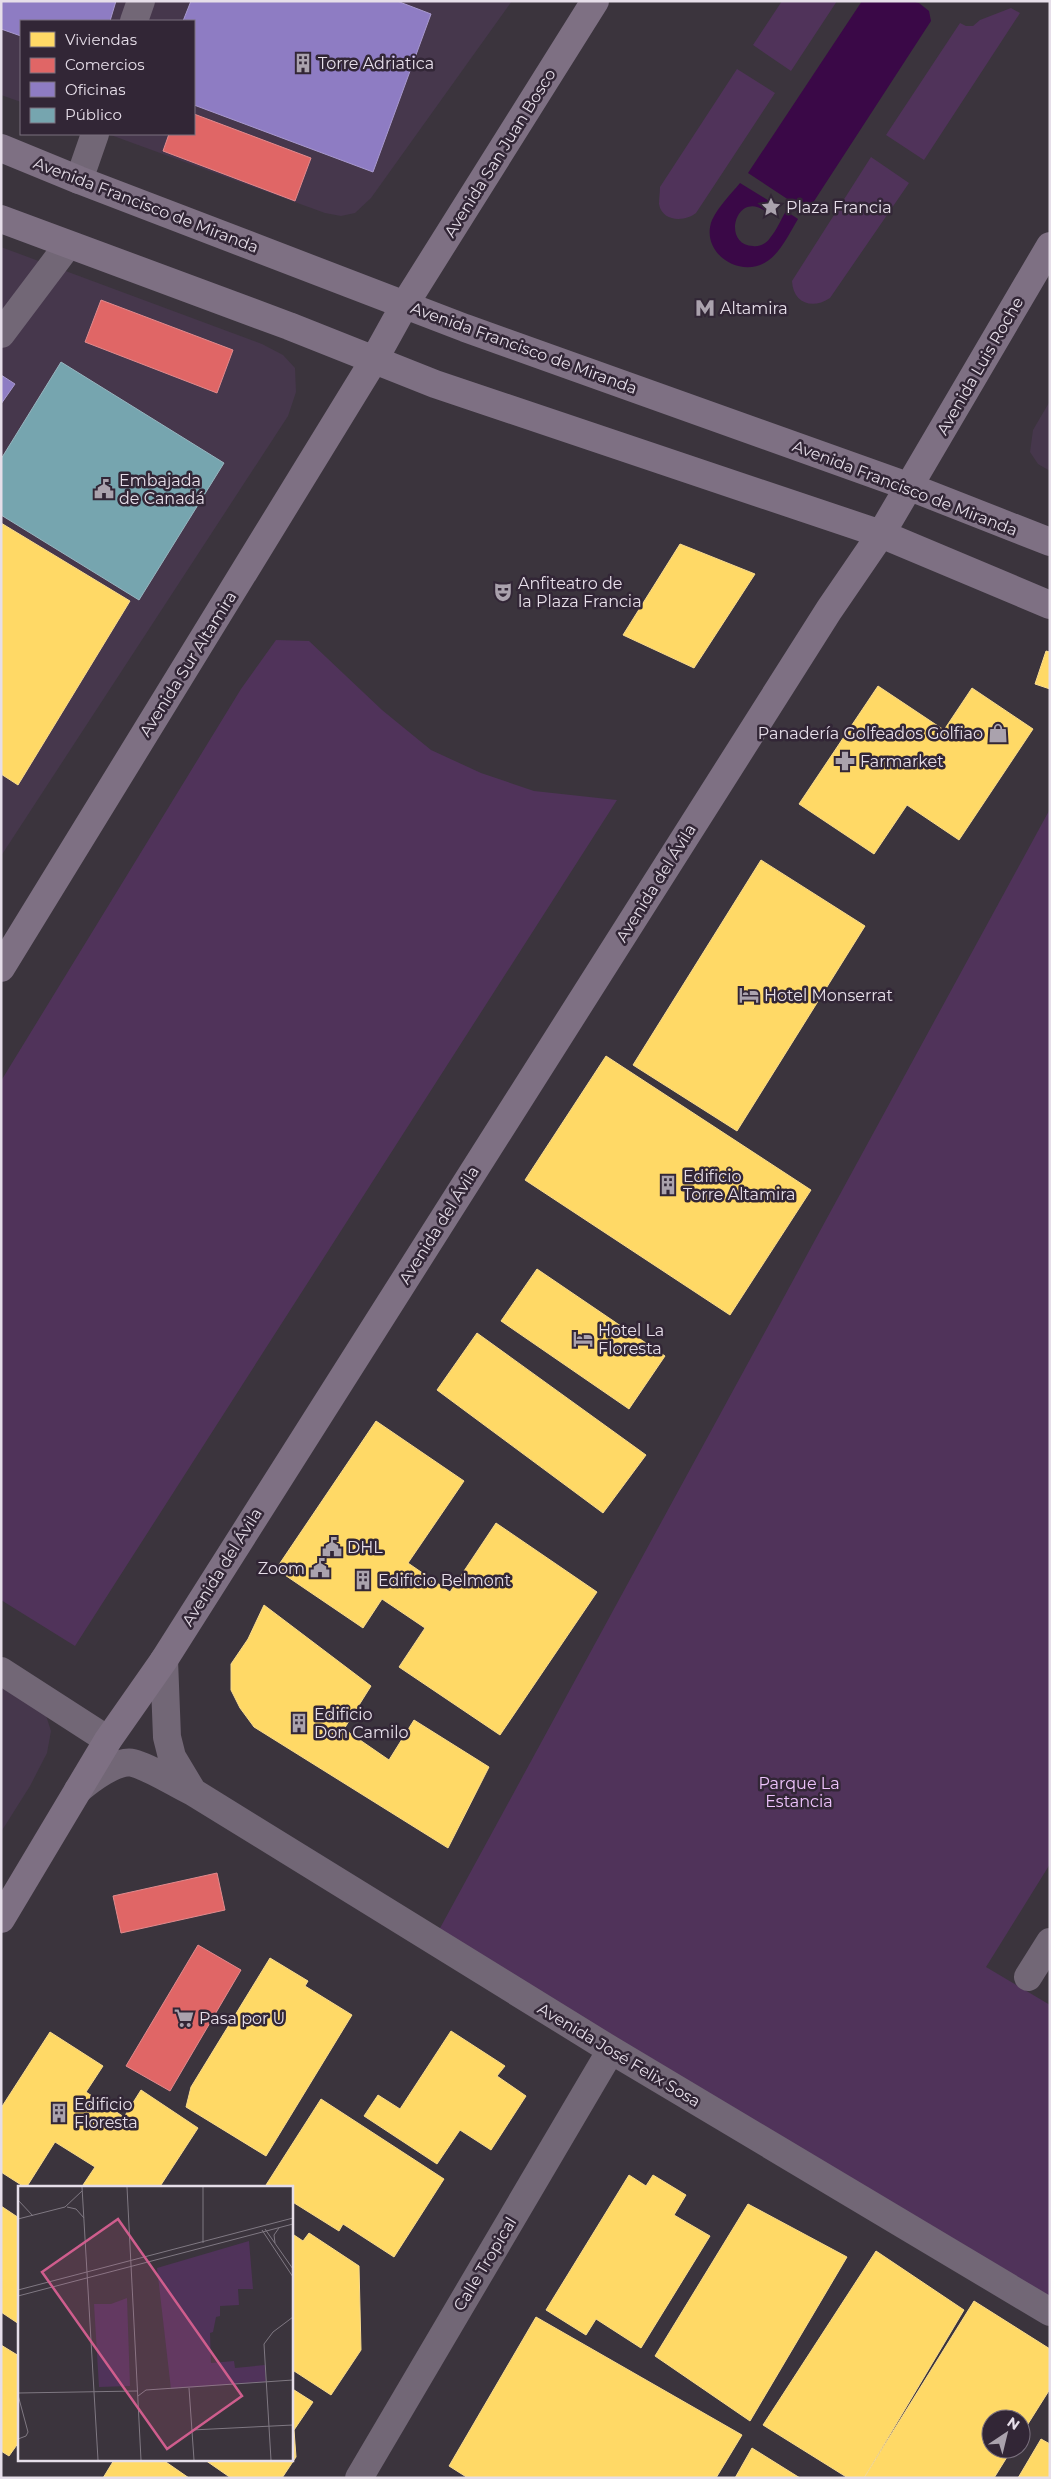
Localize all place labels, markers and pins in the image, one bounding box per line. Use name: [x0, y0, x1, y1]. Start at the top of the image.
building icon: Torre Adriatica: [292, 52, 314, 74]
place label: Torre Adriatica: [318, 54, 434, 73]
place icon: Plaza Francia: [760, 196, 782, 218]
place label: Plaza Francia: [786, 198, 892, 217]
metro station icon: Altamira: [694, 297, 716, 319]
place label: Altamira: [720, 299, 788, 318]
place label: Embajada de Canadá: [119, 471, 205, 508]
public building icon: Embajada de Canadá: [93, 478, 115, 500]
place label: Anfiteatro de la Plaza Francia: [518, 574, 642, 611]
theatre icon: Anfiteatro de la Plaza Francia: [492, 581, 514, 603]
shop icon: Panadería Golfeados Golfiao: [987, 722, 1009, 744]
place label: Panadería Golfeados Golfiao: [758, 724, 983, 743]
pharmacy icon: Farmarket: [834, 750, 856, 772]
place label: Farmarket: [860, 752, 944, 771]
hotel icon: Hotel Monserrat: [738, 984, 760, 1006]
place label: Hotel Monserrat: [764, 986, 893, 1005]
place label: Edificio Torre Altamira: [683, 1167, 795, 1204]
building icon: Edificio Torre Altamira: [657, 1174, 679, 1196]
place label: Hotel La Floresta: [598, 1321, 664, 1358]
hotel icon: Hotel La Floresta: [572, 1328, 594, 1350]
public building icon: DHL: [321, 1536, 343, 1558]
place label: DHL: [347, 1538, 383, 1557]
public building icon: Zoom: [309, 1557, 331, 1579]
place label: Zoom: [258, 1559, 305, 1578]
building icon: Edificio Belmont: [352, 1569, 374, 1591]
place label: Edificio Belmont: [378, 1571, 512, 1590]
place label: Edificio Don Camilo: [314, 1705, 409, 1742]
building icon: Edificio Don Camilo: [288, 1712, 310, 1734]
supermarket icon: Pasa por U: [173, 2007, 195, 2029]
place label: Pasa por U: [199, 2009, 285, 2028]
place label: Edificio Floresta: [74, 2095, 138, 2132]
building icon: Edificio Floresta: [48, 2102, 70, 2124]

